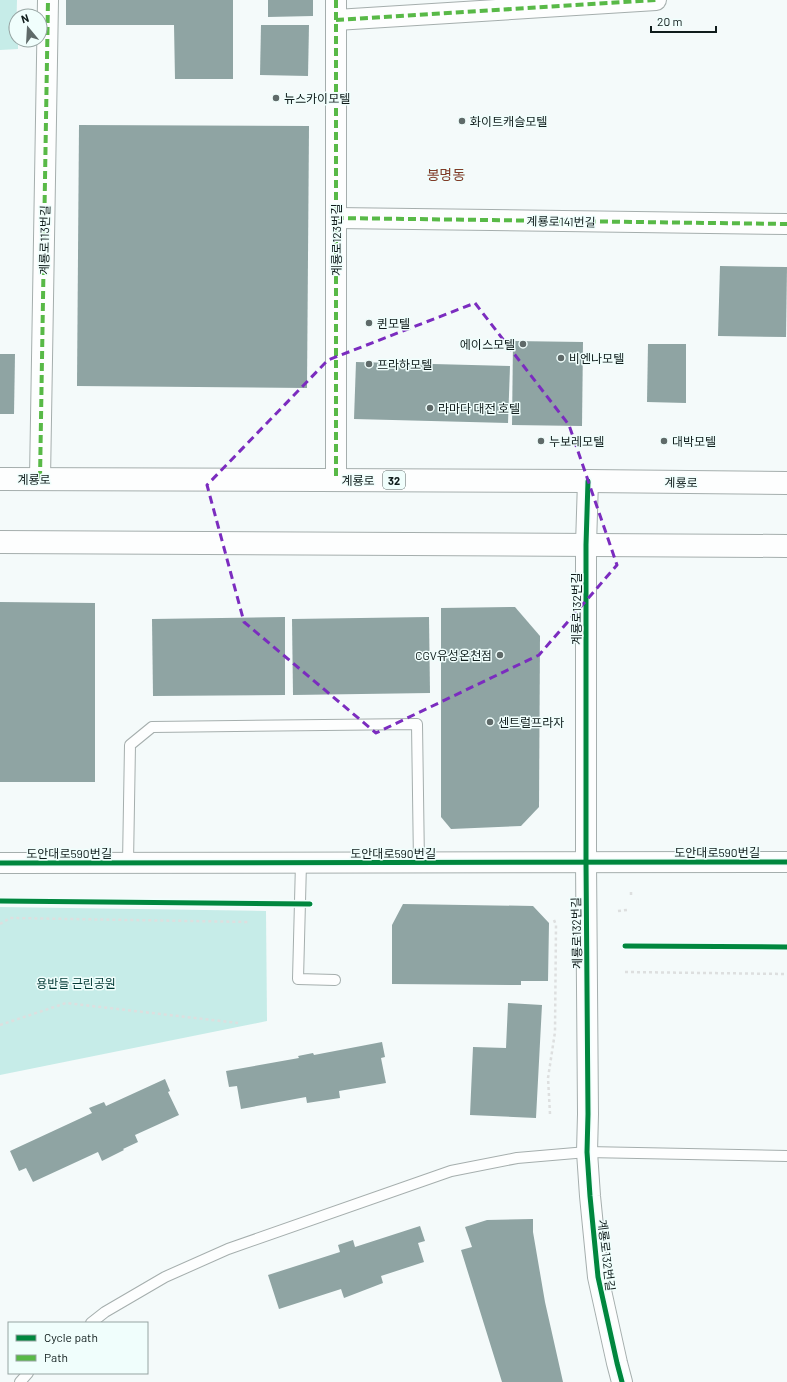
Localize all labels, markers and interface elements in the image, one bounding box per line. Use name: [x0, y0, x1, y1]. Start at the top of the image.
north arrow: [8, 8, 48, 48]
scale bar: [651, 8, 716, 34]
text: N: [19, 11, 30, 25]
text: 20 m: [657, 14, 683, 28]
place label: 뉴스카이모텔: [284, 91, 350, 105]
marker: 뉴스카이모텔: [271, 93, 281, 103]
place label: 화이트캐슬모텔: [470, 114, 547, 128]
marker: 화이트캐슬모텔: [457, 116, 467, 126]
district label: 봉명동: [427, 166, 465, 183]
street label: 계룡로123번길: [329, 204, 343, 276]
street label: 계룡로113번길: [36, 205, 52, 275]
street label: 계룡로141번길: [526, 213, 596, 229]
place label: 퀸모텔: [377, 316, 410, 330]
marker: 퀸모텔: [364, 318, 374, 328]
place label: 에이스모텔: [460, 337, 515, 351]
marker: 에이스모텔: [518, 339, 528, 349]
place label: 비엔나모텔: [569, 351, 624, 365]
marker: 비엔나모텔: [556, 353, 566, 363]
place label: 프라하모텔: [377, 357, 432, 371]
marker: 프라하모텔: [364, 359, 374, 369]
place label: 라마다 대전 호텔: [438, 401, 520, 415]
marker: 라마다 대전 호텔: [425, 403, 435, 413]
place label: 누보레모텔: [549, 434, 604, 448]
place label: 대박모텔: [672, 434, 716, 448]
marker: 누보레모텔: [536, 436, 546, 446]
marker: 대박모텔: [659, 436, 669, 446]
road number: 32: [383, 471, 405, 489]
street label: 계룡로: [17, 472, 51, 486]
street label: 계룡로: [341, 473, 375, 487]
street label: 계룡로: [664, 475, 698, 489]
street label: 계룡로132번길: [569, 573, 583, 645]
place label: CGV유성온천점: [415, 648, 492, 662]
marker: CGV유성온천점: [495, 650, 505, 660]
place label: 센트럴프라자: [498, 715, 564, 729]
marker: 센트럴프라자: [485, 717, 495, 727]
street label: 도안대로590번길: [674, 845, 760, 859]
street label: 도안대로590번길: [26, 846, 112, 860]
street label: 도안대로590번길: [350, 846, 436, 860]
street label: 계룡로132번길: [568, 897, 584, 969]
park label: 용반들 근린공원: [36, 976, 116, 990]
street label: 계룡로132번길: [596, 1218, 618, 1292]
legend: [8, 1322, 148, 1374]
text: Cycle path: [44, 1330, 98, 1344]
text: Path: [44, 1350, 68, 1364]

